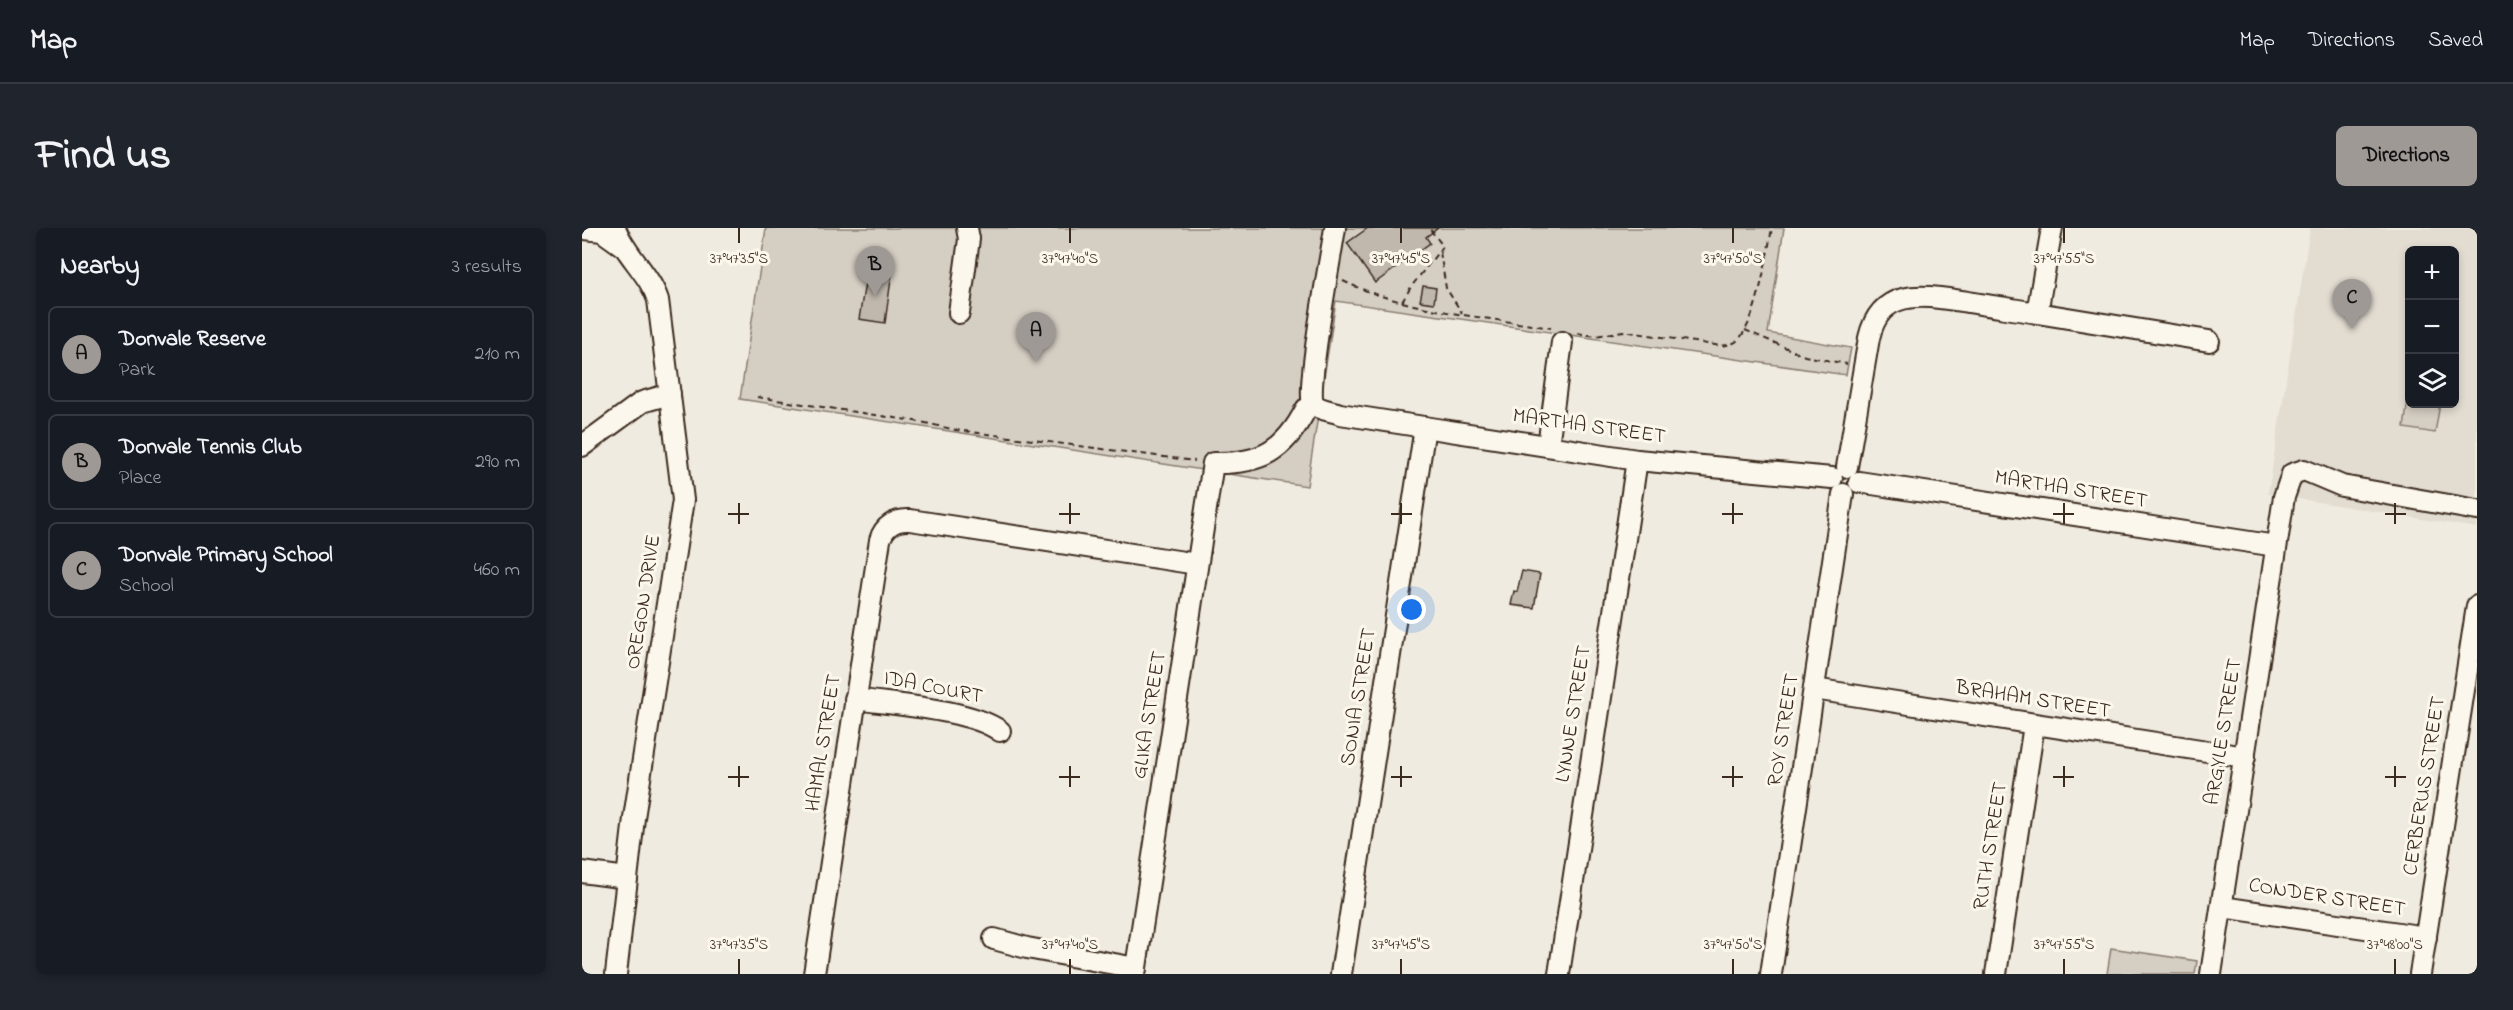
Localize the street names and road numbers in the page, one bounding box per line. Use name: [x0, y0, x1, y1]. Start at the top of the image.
street label: MARTHA STREET: [1510, 401, 1668, 453]
street label: MARTHA STREET: [1992, 463, 2150, 517]
street label: OREGON DRIVE: [619, 533, 669, 671]
street label: SONIA STREET: [1333, 626, 1385, 768]
street label: LYNNE STREET: [1548, 643, 1600, 785]
street label: GLIKA STREET: [1125, 649, 1175, 781]
street label: ARGYLE STREET: [2198, 657, 2250, 807]
street label: IDA COURT: [881, 664, 985, 712]
street label: HAMAL STREET: [798, 672, 850, 814]
street label: ROY STREET: [1760, 672, 1808, 788]
street label: BRAHAM STREET: [1952, 673, 2113, 727]
street label: CERBERUS STREET: [2396, 694, 2454, 878]
street label: RUTH STREET: [1966, 780, 2016, 912]
street label: CONDER STREET: [2246, 871, 2408, 925]

